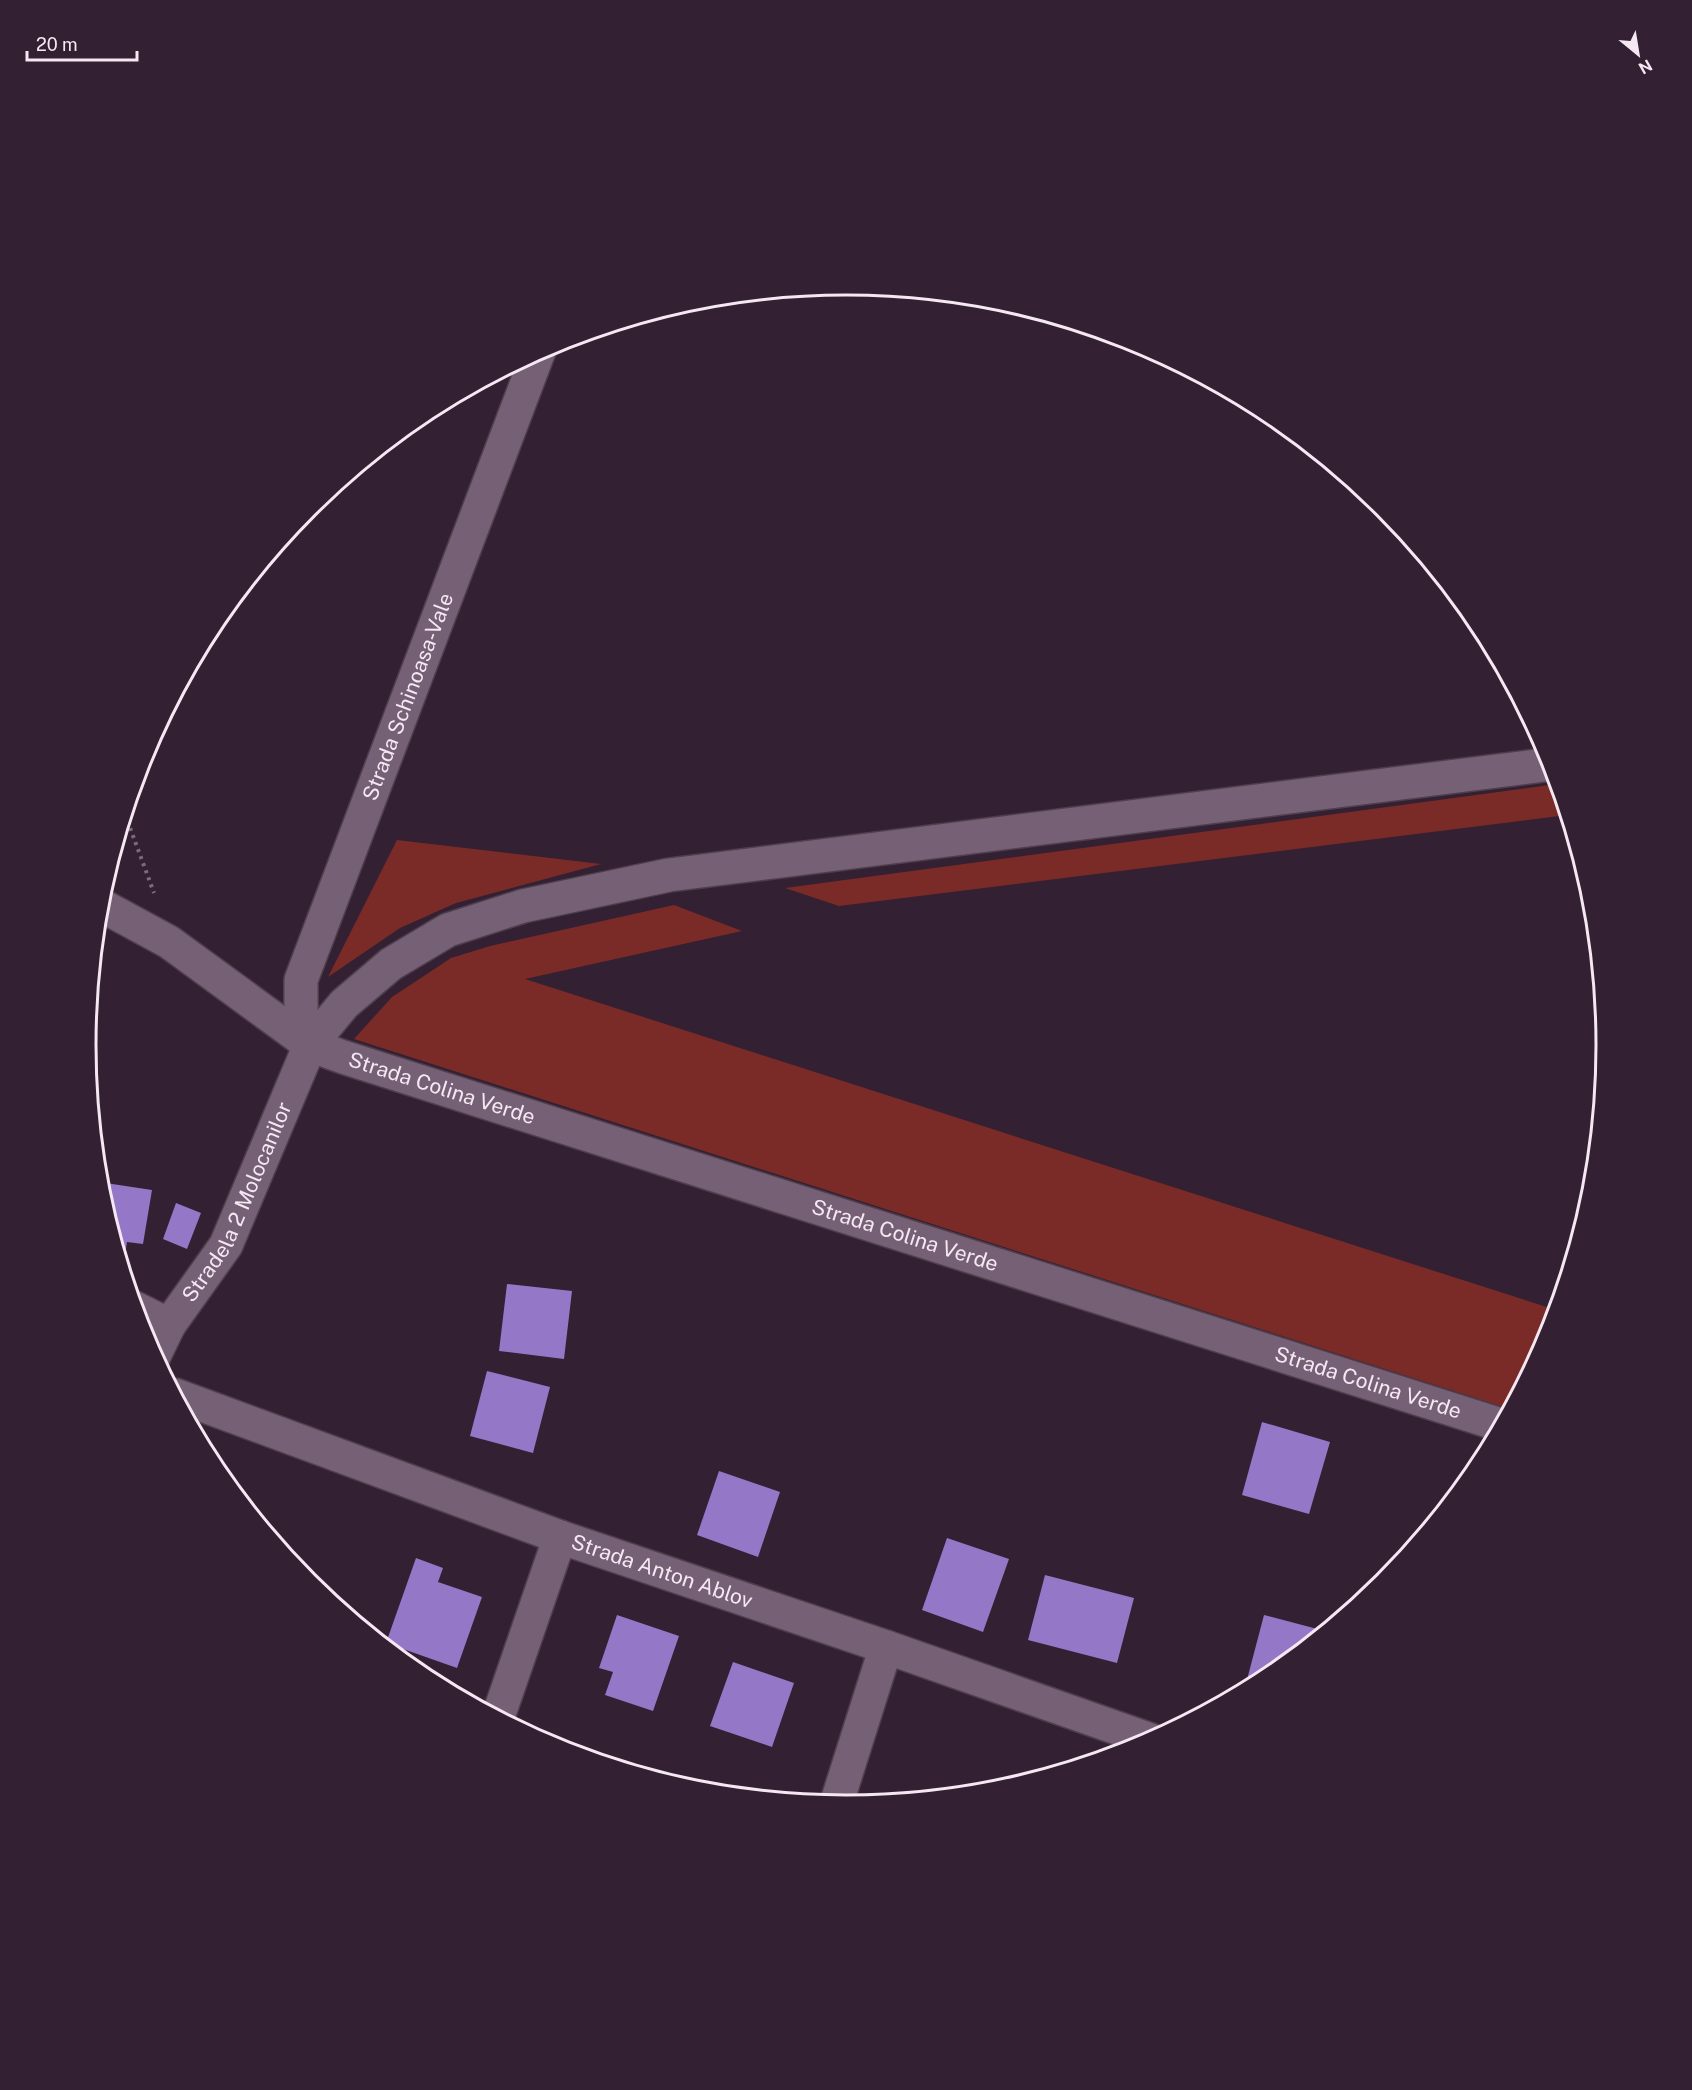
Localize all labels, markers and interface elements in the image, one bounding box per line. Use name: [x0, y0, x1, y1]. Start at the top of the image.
scale bar: [27, 24, 136, 62]
north arrow: [1608, 24, 1668, 84]
text: 20 m: [36, 34, 78, 55]
text: N: [1635, 55, 1655, 78]
street label: Strada Schinoasa-Vale: [357, 589, 458, 804]
street label: Strada Colina Verde: [345, 1047, 538, 1129]
street label: Stradela 2 Molocanilor: [177, 1098, 297, 1307]
street label: Strada Colina Verde: [809, 1194, 1002, 1276]
street label: Strada Colina Verde: [1272, 1341, 1465, 1424]
street label: Strada Anton Ablov: [568, 1529, 756, 1613]

